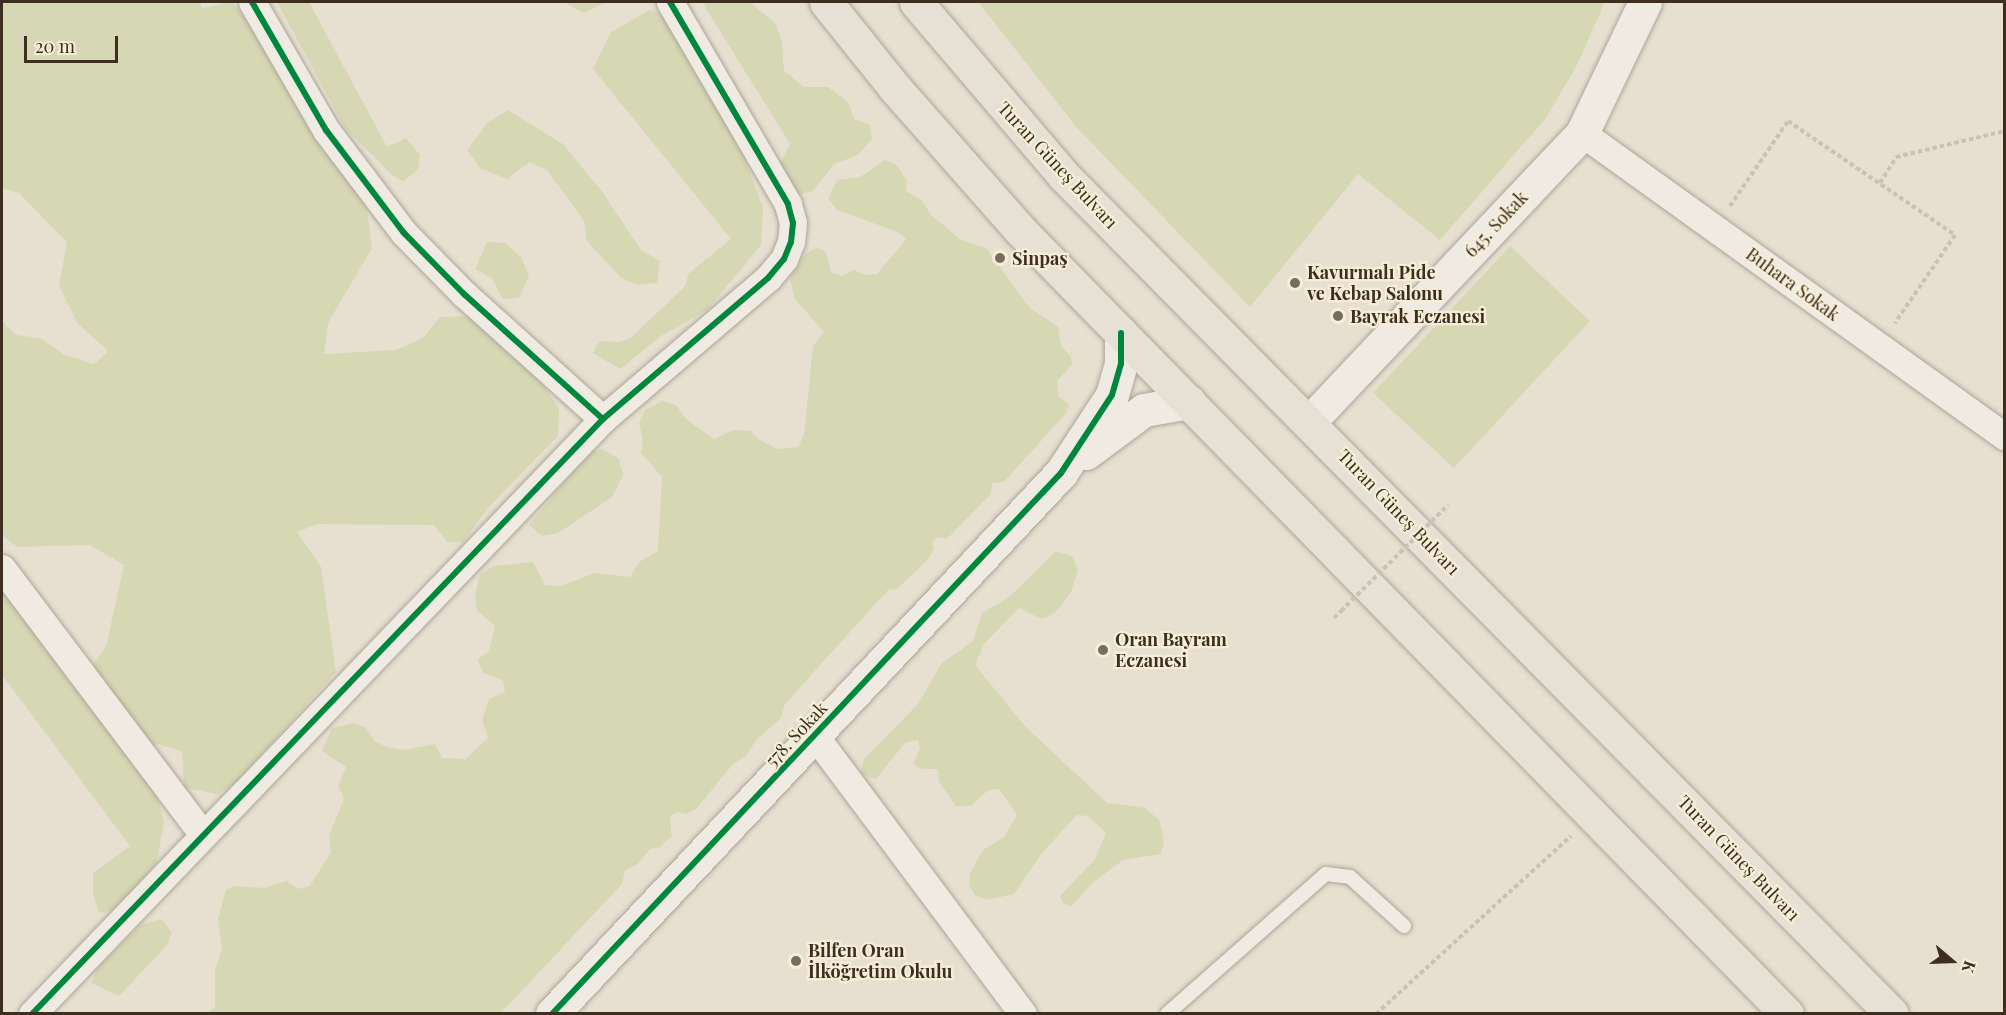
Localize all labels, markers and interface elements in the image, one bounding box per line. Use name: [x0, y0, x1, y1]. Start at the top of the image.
scale bar: [27, 24, 122, 62]
text: 20 m: [35, 34, 75, 58]
street label: Turan Güneş Bulvarı: [994, 97, 1122, 233]
street label: 645. Sokak: [1460, 186, 1532, 262]
street label: Buhara Sokak: [1742, 243, 1844, 325]
place label: Sinpaş: [1012, 247, 1068, 269]
marker: Sinpaş: [993, 251, 1007, 265]
place label: Kavurmalı Pide ve Kebap Salonu: [1307, 262, 1443, 304]
marker: Kavurmalı Pide ve Kebap Salonu: [1288, 276, 1302, 290]
place label: Bayrak Eczanesi: [1350, 305, 1485, 327]
marker: Bayrak Eczanesi: [1331, 309, 1345, 323]
street label: Turan Güneş Bulvarı: [1334, 445, 1464, 579]
place label: Oran Bayram Eczanesi: [1115, 629, 1227, 672]
marker: Oran Bayram Eczanesi: [1096, 643, 1110, 657]
street label: 578. Sokak: [760, 697, 832, 771]
street label: Turan Güneş Bulvarı: [1674, 791, 1804, 925]
north arrow: [1922, 931, 1982, 991]
place label: Bilfen Oran İlköğretim Okulu: [808, 940, 952, 982]
marker: Bilfen Oran İlköğretim Okulu: [789, 954, 803, 968]
text: K: [1958, 958, 1981, 976]

